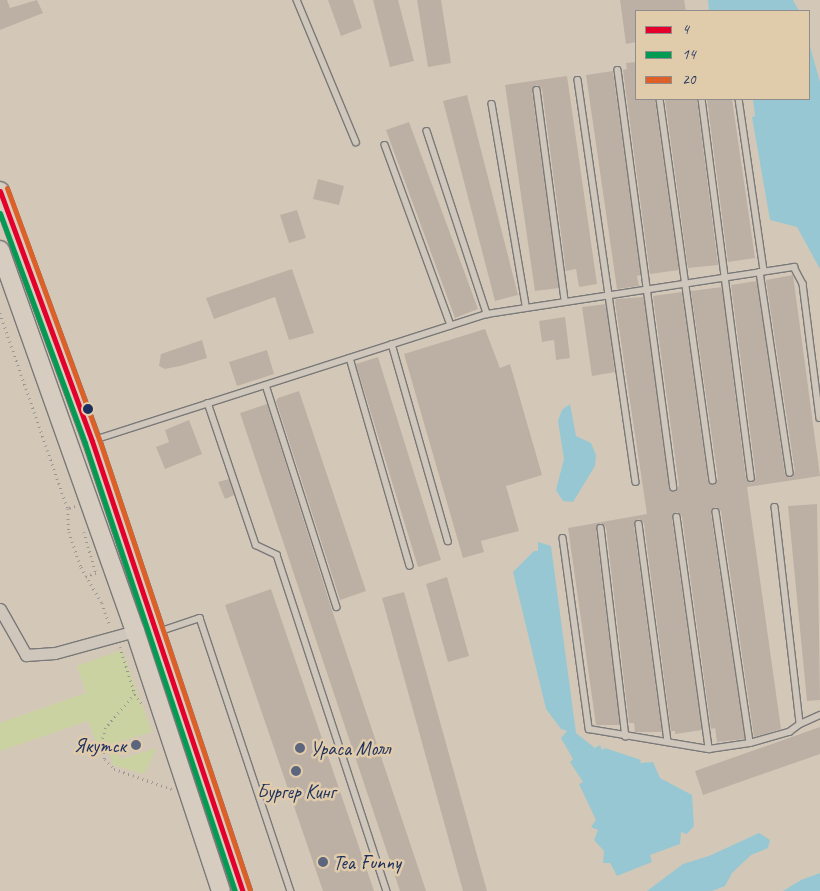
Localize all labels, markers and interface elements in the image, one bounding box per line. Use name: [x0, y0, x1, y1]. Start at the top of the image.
legend: [635, 10, 810, 100]
text: 4: [682, 20, 689, 39]
text: 14: [682, 45, 696, 64]
text: 20: [682, 70, 696, 89]
unlabelled marker: [83, 404, 93, 414]
place label: Якутск: [74, 733, 126, 757]
place label: Ураса Молл: [310, 736, 390, 760]
marker: Якутск: [130, 739, 142, 751]
marker: Ураса Молл: [294, 742, 306, 754]
marker: Бургер Кинг: [290, 765, 302, 777]
place label: Бургер Кинг: [257, 779, 335, 803]
place label: Tea Funny: [333, 850, 401, 874]
marker: Tea Funny: [317, 856, 329, 868]

